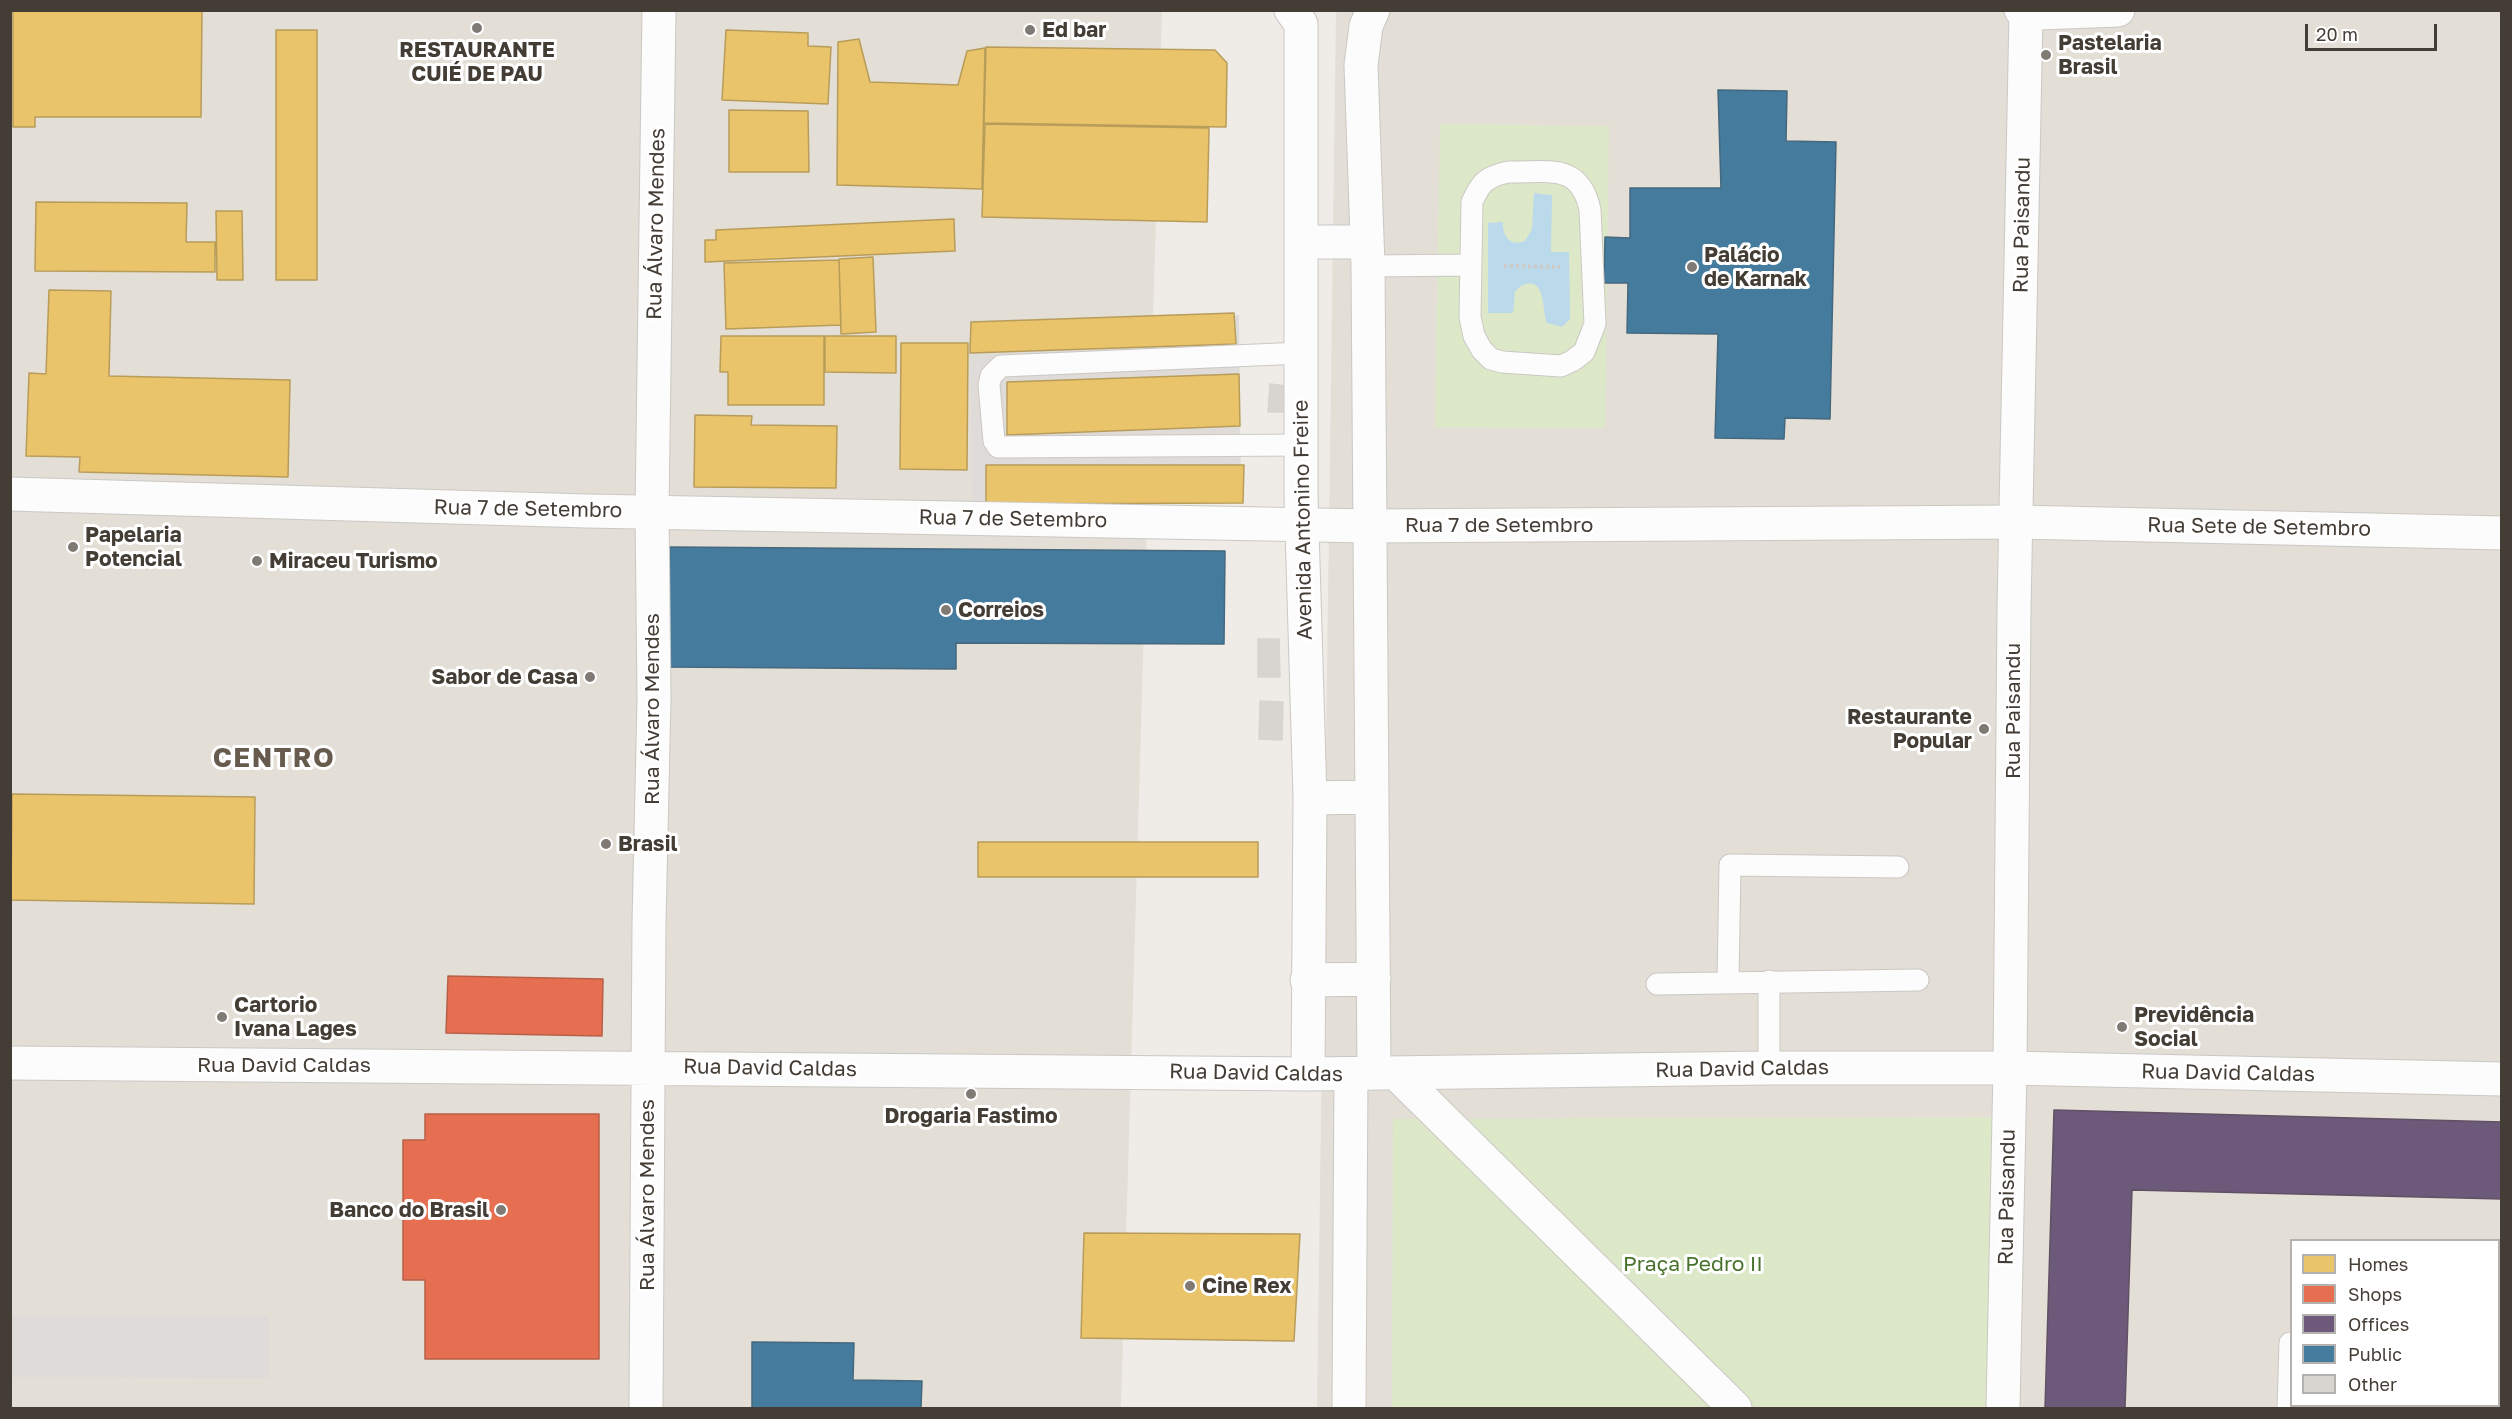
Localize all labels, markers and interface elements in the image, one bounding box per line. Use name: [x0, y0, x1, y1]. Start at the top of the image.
scale bar: [2308, 12, 2440, 50]
place label: Ed bar: [1042, 17, 1106, 43]
marker: RESTAURANTE CUIÉ DE PAU: [470, 21, 484, 35]
marker: Ed bar: [1023, 23, 1037, 37]
text: 20 m: [2316, 23, 2358, 45]
place label: Pastelaria Brasil: [2058, 30, 2162, 80]
place label: RESTAURANTE CUIÉ DE PAU: [399, 37, 555, 87]
marker: Pastelaria Brasil: [2039, 48, 2053, 62]
street label: Rua Álvaro Mendes: [642, 128, 670, 320]
street label: Rua Paisandu: [2008, 157, 2036, 293]
place label: Palácio de Karnak: [1704, 242, 1807, 292]
marker: Palácio de Karnak: [1685, 260, 1699, 274]
street label: Avenida Antonino Freire: [1288, 400, 1318, 640]
street label: Rua 7 de Setembro: [433, 495, 623, 523]
street label: Rua 7 de Setembro: [918, 505, 1108, 533]
street label: Rua 7 de Setembro: [1405, 512, 1593, 538]
street label: Rua Sete de Setembro: [2147, 512, 2371, 542]
place label: Papelaria Potencial: [85, 522, 182, 572]
marker: Papelaria Potencial: [66, 540, 80, 554]
place label: Miraceu Turismo: [269, 548, 438, 574]
marker: Miraceu Turismo: [250, 554, 264, 568]
place label: Correios: [958, 597, 1044, 623]
marker: Correios: [939, 603, 953, 617]
street label: Rua Álvaro Mendes: [639, 613, 665, 805]
street label: Rua Paisandu: [2000, 643, 2026, 779]
place label: Sabor de Casa: [431, 664, 578, 690]
marker: Sabor de Casa: [583, 670, 597, 684]
place label: Restaurante Popular: [1847, 704, 1972, 754]
marker: Restaurante Popular: [1977, 722, 1991, 736]
district label: CENTRO: [213, 742, 335, 774]
place label: Brasil: [618, 831, 677, 857]
marker: Brasil: [599, 837, 613, 851]
place label: Cartorio Ivana Lages: [234, 992, 357, 1042]
place label: Previdência Social: [2134, 1002, 2254, 1052]
marker: Cartorio Ivana Lages: [215, 1010, 229, 1024]
marker: Previdência Social: [2115, 1020, 2129, 1034]
street label: Rua David Caldas: [197, 1052, 371, 1078]
street label: Rua David Caldas: [683, 1054, 857, 1082]
street label: Rua David Caldas: [1655, 1055, 1829, 1083]
street label: Rua David Caldas: [1169, 1059, 1343, 1087]
street label: Rua David Caldas: [2141, 1059, 2315, 1087]
marker: Drogaria Fastimo: [964, 1087, 978, 1101]
street label: Rua Álvaro Mendes: [634, 1099, 660, 1291]
place label: Drogaria Fastimo: [885, 1103, 1057, 1129]
street label: Rua Paisandu: [1993, 1129, 2021, 1265]
place label: Banco do Brasil: [329, 1197, 489, 1223]
marker: Banco do Brasil: [494, 1203, 508, 1217]
legend: [2290, 1239, 2500, 1407]
park label: Praça Pedro II: [1623, 1251, 1763, 1277]
text: Homes: [2348, 1253, 2408, 1275]
place label: Cine Rex: [1202, 1273, 1291, 1299]
marker: Cine Rex: [1183, 1279, 1197, 1293]
text: Shops: [2348, 1283, 2402, 1305]
text: Offices: [2348, 1313, 2409, 1335]
text: Public: [2348, 1343, 2402, 1365]
text: Other: [2348, 1373, 2397, 1395]

